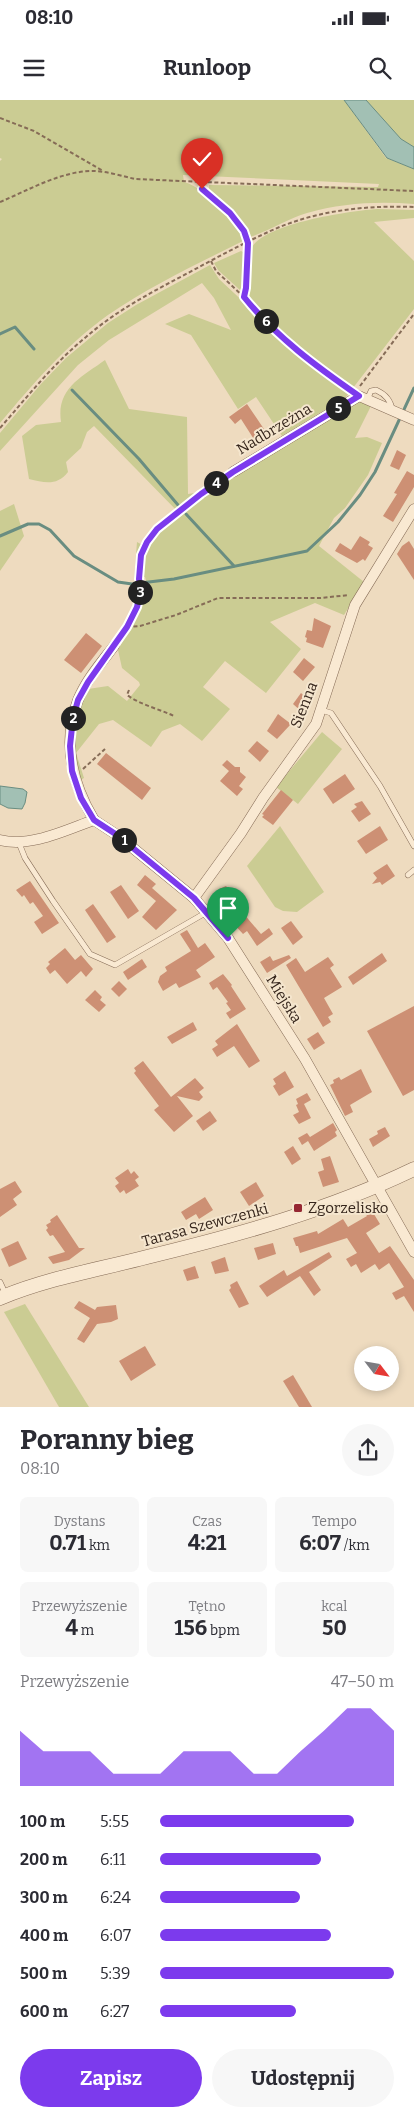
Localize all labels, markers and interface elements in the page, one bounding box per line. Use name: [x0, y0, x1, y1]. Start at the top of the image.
text: 08:10: [25, 6, 73, 29]
icon: menu: [20, 54, 48, 82]
text: Runloop: [163, 54, 251, 81]
icon: search: [366, 54, 394, 82]
pin: [181, 138, 223, 189]
icon: check: [188, 145, 216, 173]
pin: 6: [254, 308, 278, 334]
text: 6: [262, 313, 271, 330]
pin: 5: [326, 396, 350, 420]
street label: Nadbrzeżna: [233, 400, 315, 458]
text: 5: [335, 400, 342, 417]
pin: 4: [204, 470, 228, 496]
text: 4: [212, 475, 221, 492]
pin: 3: [128, 580, 152, 604]
text: 3: [136, 584, 145, 601]
street label: Sienna: [287, 679, 321, 731]
pin: 2: [60, 706, 86, 730]
text: 2: [70, 710, 77, 727]
pin: 1: [112, 828, 136, 852]
text: 1: [121, 832, 128, 849]
pin: [207, 887, 249, 938]
icon: arrive: [214, 894, 242, 922]
street label: Miejska: [262, 972, 306, 1026]
street label: Tarasa Szewczenki: [140, 1199, 271, 1251]
place label: Zgorzelisko: [308, 1199, 388, 1217]
marker: Zgorzelisko: [292, 1202, 304, 1214]
north arrow: [354, 1346, 399, 1391]
map controls: [354, 1346, 399, 1391]
text: Poranny bieg: [20, 1423, 194, 1456]
button: share: [342, 1424, 394, 1476]
text: 08:10: [20, 1459, 60, 1478]
text: Dystans: [54, 1513, 106, 1530]
text: Czas: [192, 1513, 222, 1530]
text: Tempo: [312, 1513, 357, 1530]
text: 0.71: [49, 1530, 86, 1556]
text: 4:21: [188, 1530, 226, 1556]
text: 6:07: [299, 1530, 341, 1556]
text: km: [86, 1537, 110, 1554]
text: /km: [341, 1537, 370, 1554]
text: Przewyższenie: [32, 1598, 127, 1615]
text: Tętno: [188, 1598, 226, 1615]
text: kcal: [321, 1598, 347, 1615]
text: 4: [65, 1615, 78, 1641]
text: 156: [174, 1615, 207, 1641]
text: 50: [322, 1615, 347, 1641]
text: m: [78, 1622, 94, 1639]
text: bpm: [207, 1622, 240, 1639]
text: Przewyższenie: [20, 1672, 129, 1691]
text: 47–50 m: [331, 1672, 394, 1691]
text: 100 m: [20, 1812, 65, 1831]
text: 5:55: [100, 1812, 129, 1831]
text: 200 m: [20, 1850, 67, 1869]
text: 6:11: [100, 1850, 126, 1869]
text: 300 m: [20, 1888, 68, 1907]
text: 6:24: [100, 1888, 131, 1907]
text: 400 m: [20, 1926, 68, 1945]
text: 6:07: [100, 1926, 131, 1945]
text: 500 m: [20, 1964, 67, 1983]
text: 5:39: [100, 1964, 130, 1983]
text: 600 m: [20, 2002, 68, 2021]
text: 6:27: [100, 2002, 129, 2021]
button: Zapisz: [20, 2049, 202, 2107]
button: Udostępnij: [212, 2049, 394, 2107]

